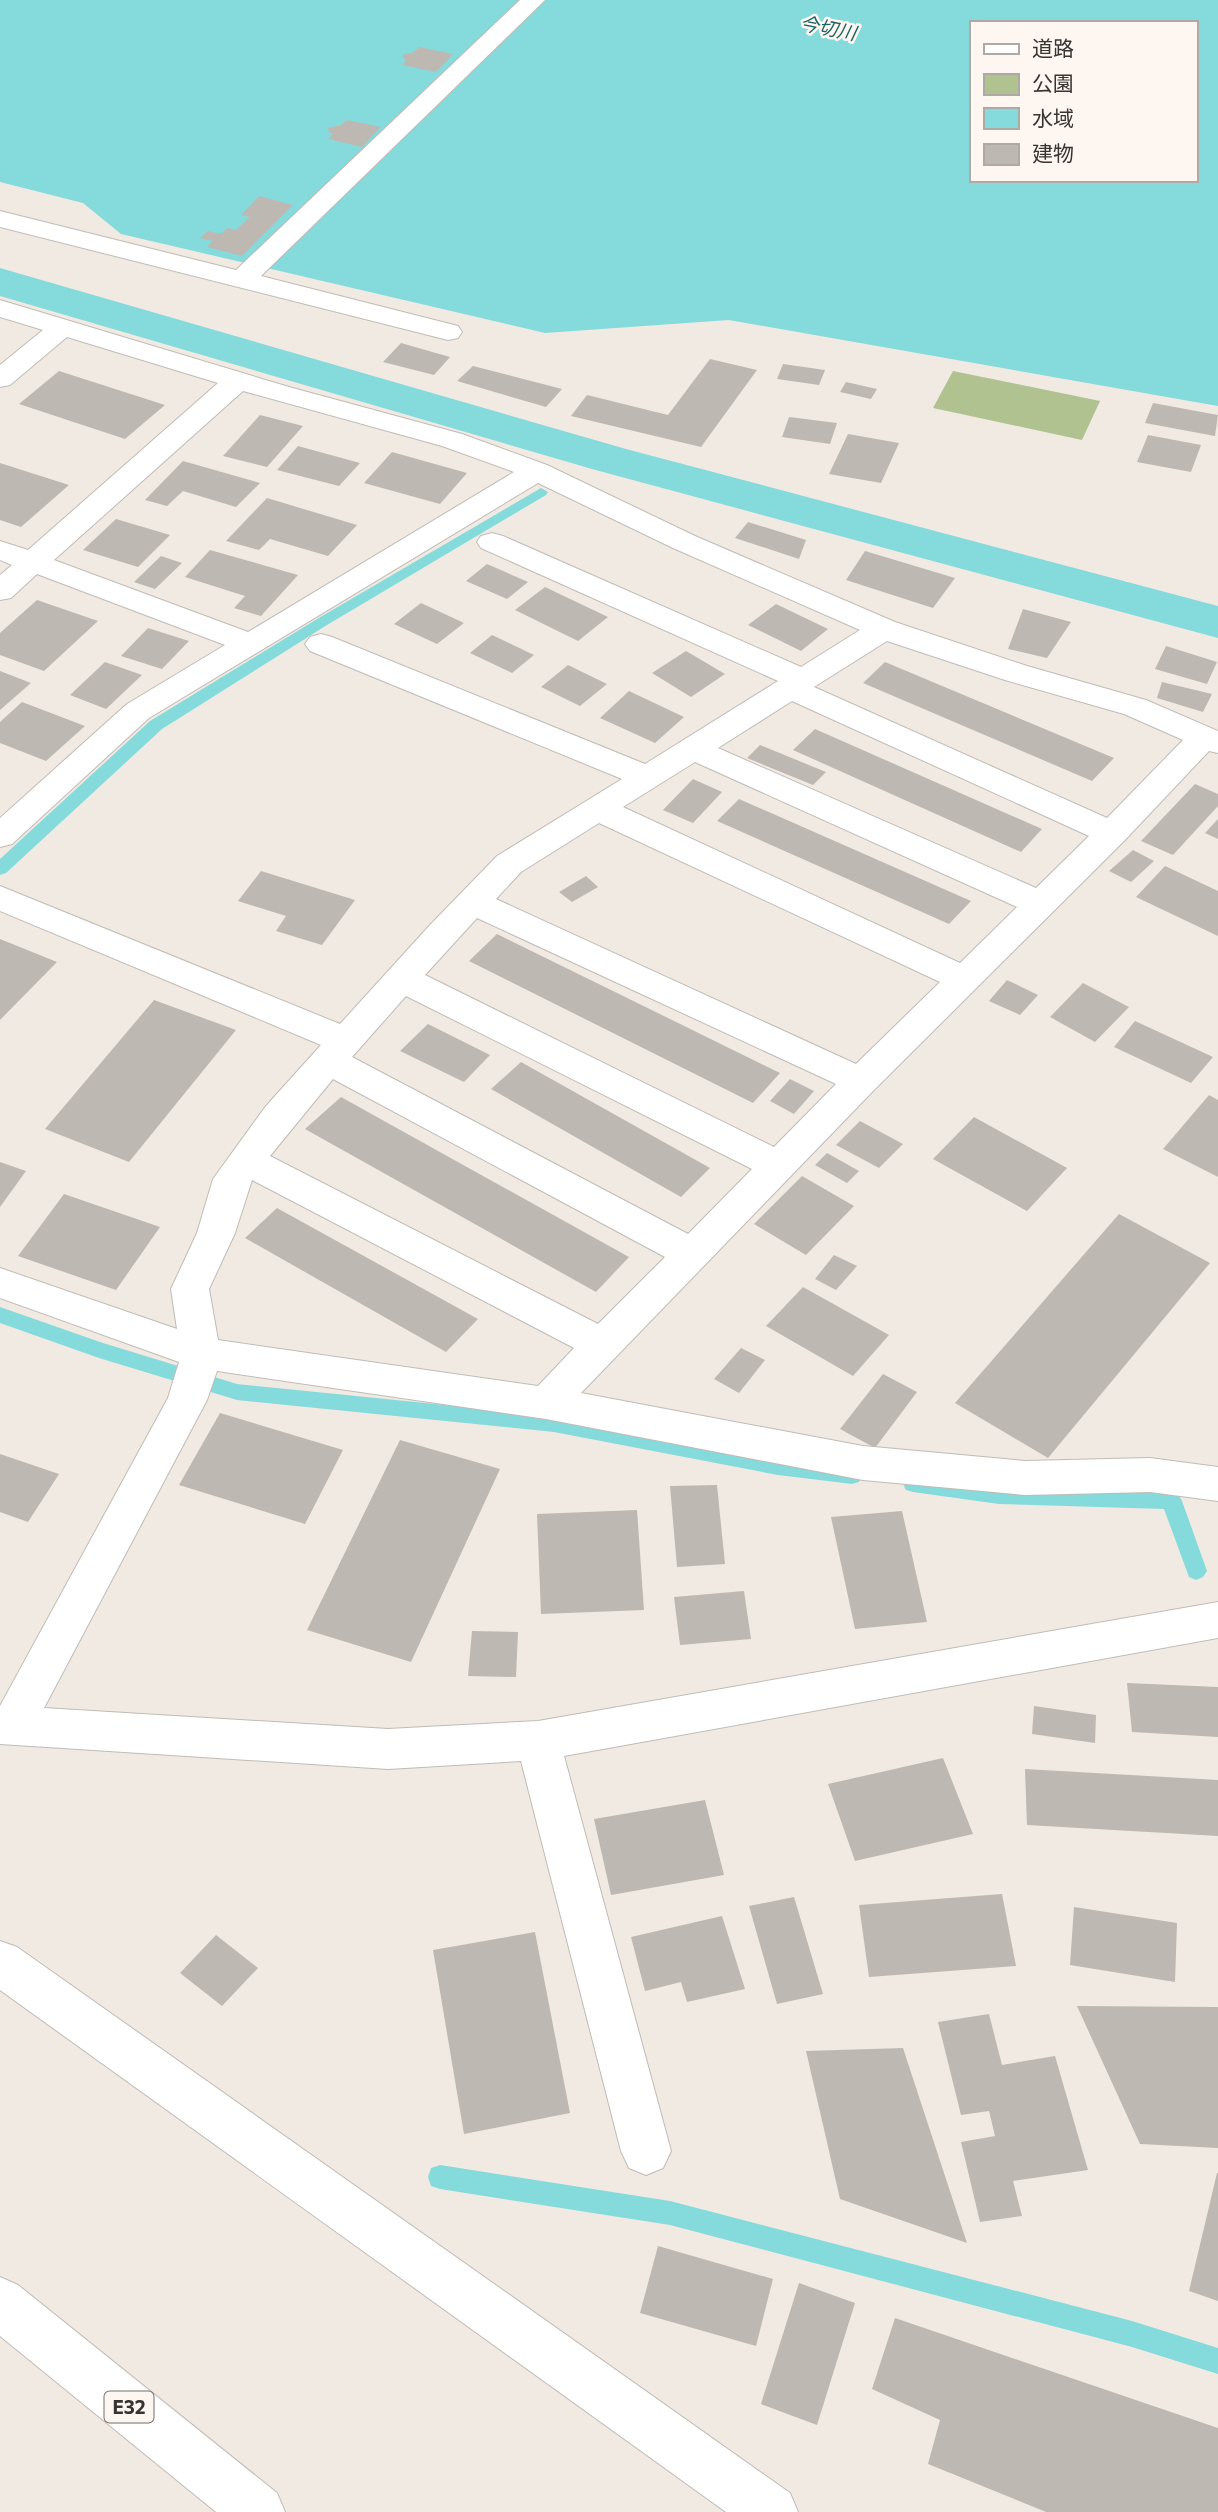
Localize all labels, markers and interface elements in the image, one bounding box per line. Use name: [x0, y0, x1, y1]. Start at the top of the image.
water label: 今切川: [798, 11, 860, 45]
legend: [970, 21, 1197, 182]
text: 道路: [1032, 35, 1074, 60]
text: 公園: [1032, 70, 1074, 95]
text: 水域: [1032, 105, 1074, 130]
text: 建物: [1032, 140, 1074, 165]
road number: E32: [104, 2392, 154, 2422]

